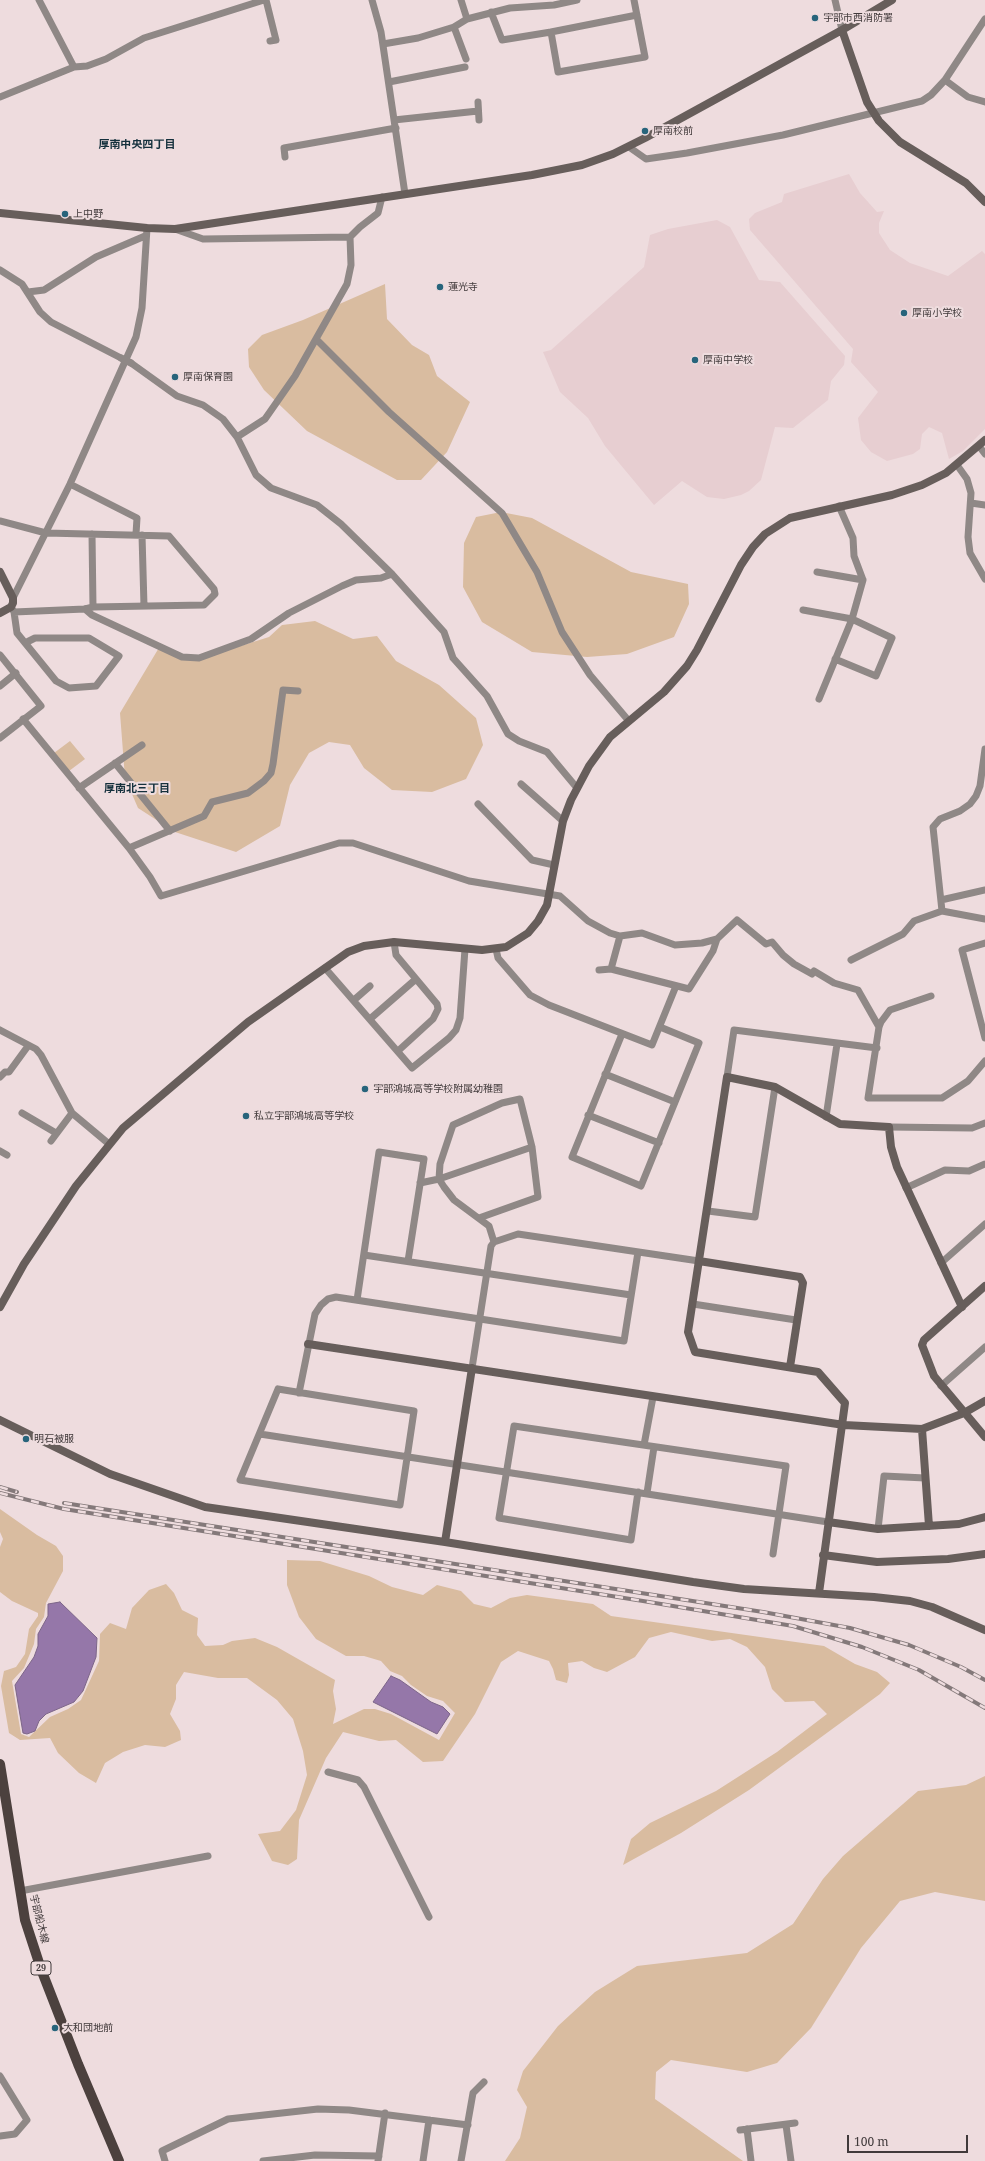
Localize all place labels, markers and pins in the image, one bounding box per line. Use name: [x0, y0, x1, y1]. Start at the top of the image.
place label: 宇部市西消防署: [823, 12, 893, 24]
marker: 宇部市西消防署: [810, 13, 820, 23]
place label: 厚南校前: [653, 125, 693, 137]
marker: 厚南校前: [640, 126, 650, 136]
place label: 上中野: [73, 208, 103, 220]
marker: 上中野: [60, 209, 70, 219]
place label: 蓮光寺: [448, 281, 478, 293]
marker: 蓮光寺: [435, 282, 445, 292]
place label: 厚南小学校: [912, 307, 962, 319]
marker: 厚南小学校: [899, 308, 909, 318]
place label: 厚南中学校: [703, 354, 753, 366]
marker: 厚南中学校: [690, 355, 700, 365]
place label: 厚南保育園: [183, 371, 233, 383]
marker: 厚南保育園: [170, 372, 180, 382]
place label: 宇部鴻城高等学校附属幼稚園: [373, 1083, 503, 1095]
marker: 宇部鴻城高等学校附属幼稚園: [360, 1084, 370, 1094]
place label: 私立宇部鴻城高等学校: [254, 1110, 354, 1122]
marker: 私立宇部鴻城高等学校: [241, 1111, 251, 1121]
place label: 明石被服: [34, 1433, 74, 1445]
marker: 明石被服: [21, 1434, 31, 1444]
place label: 大和団地前: [63, 2022, 113, 2034]
marker: 大和団地前: [50, 2023, 60, 2033]

